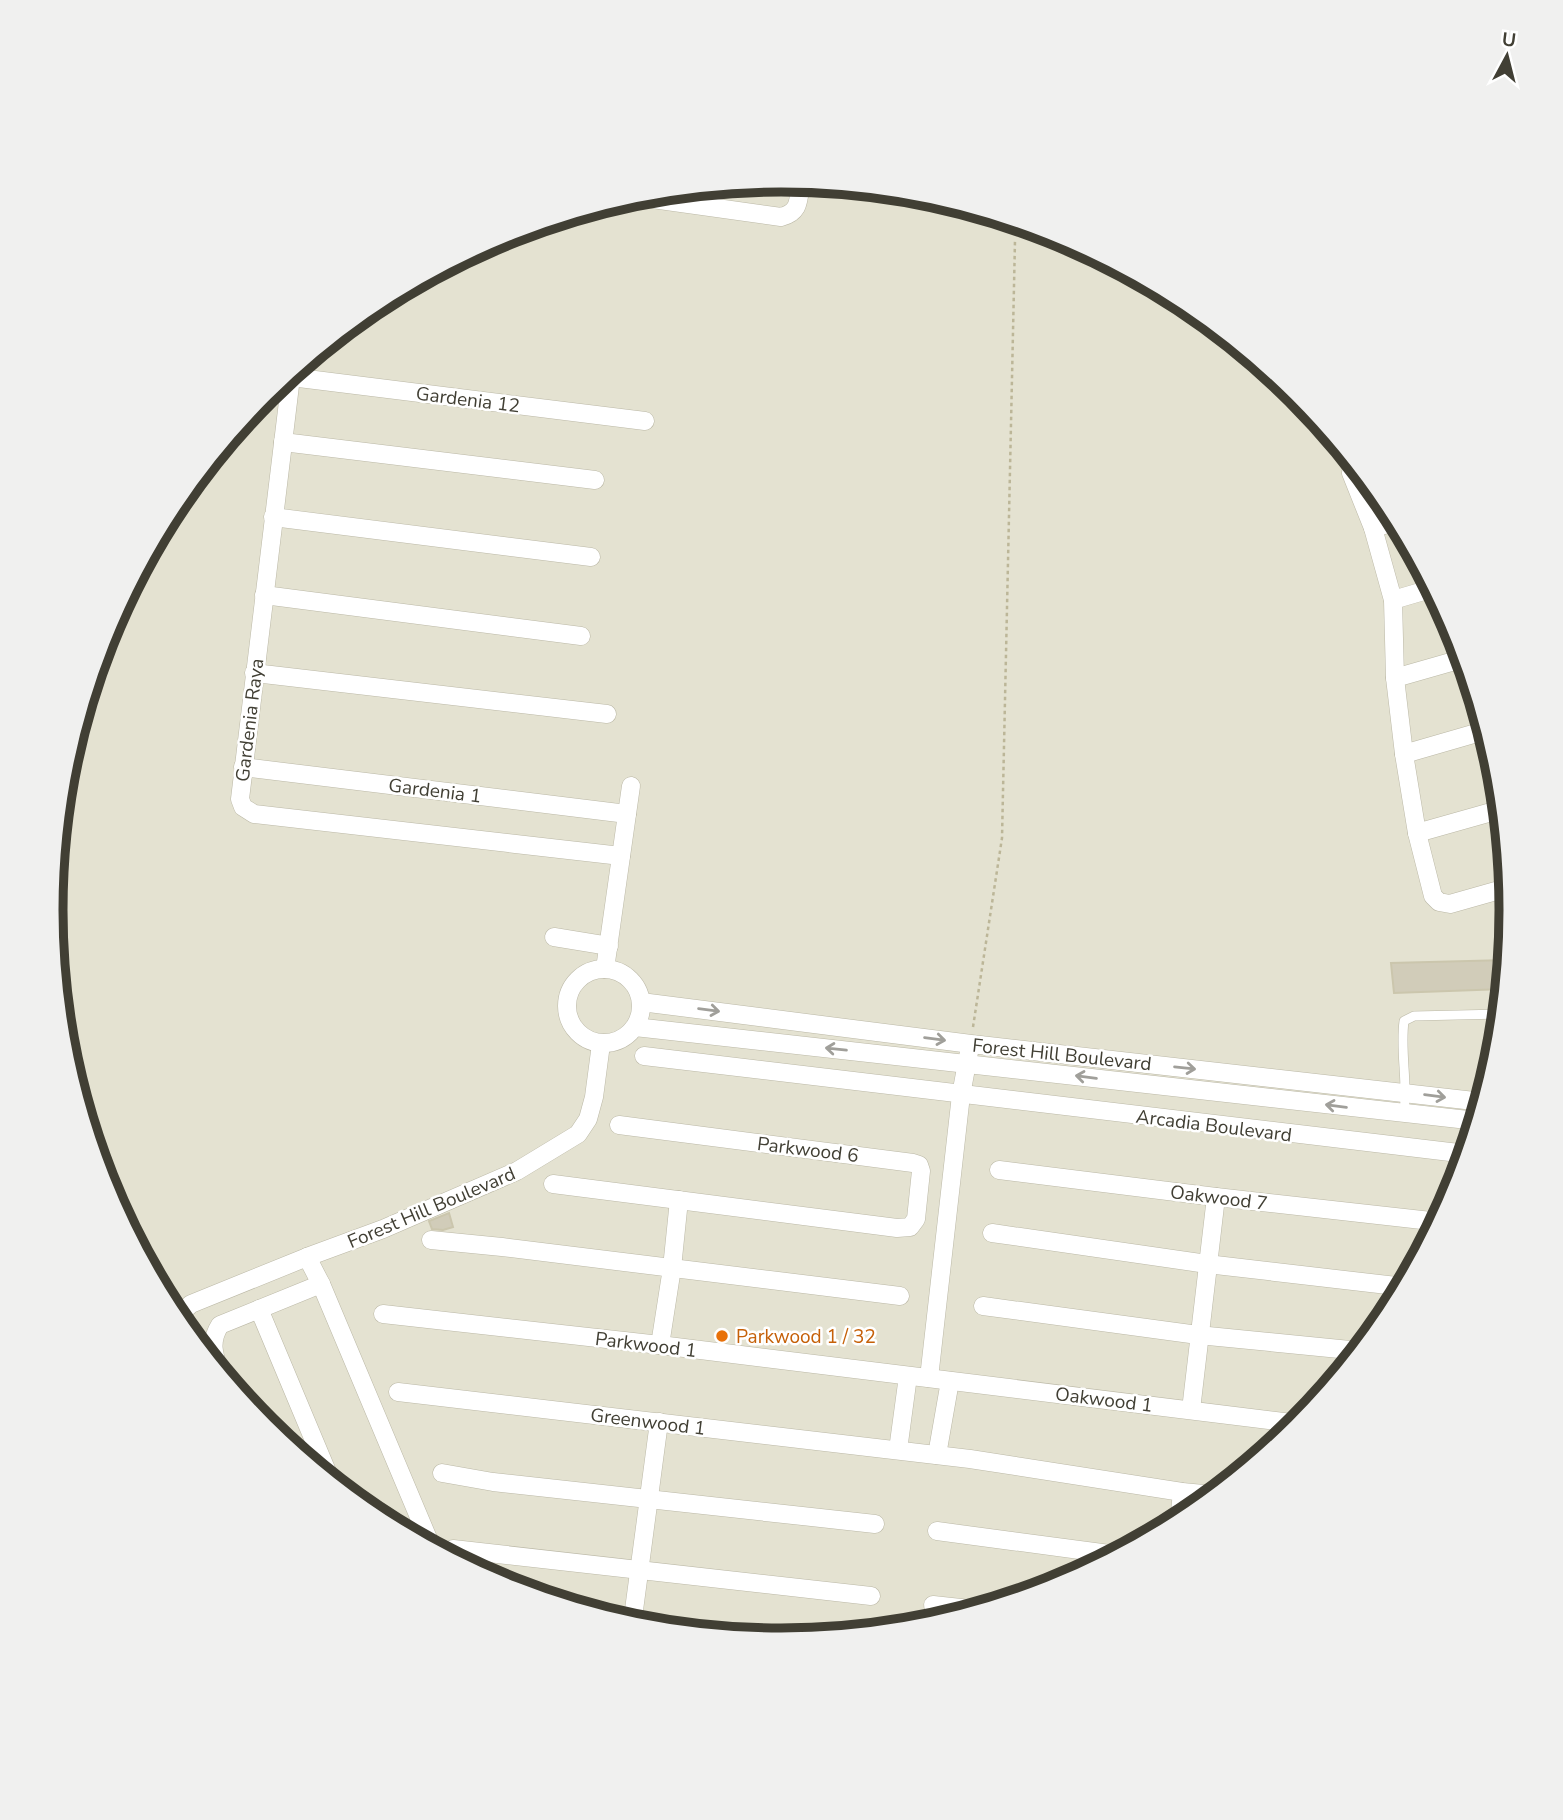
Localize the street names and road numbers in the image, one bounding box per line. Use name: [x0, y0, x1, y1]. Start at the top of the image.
street label: Gardenia 12: [414, 381, 521, 419]
street label: Gardenia Raya: [230, 657, 270, 783]
street label: Gardenia 1: [387, 772, 483, 810]
street label: Forest Hill Boulevard: [971, 1033, 1153, 1077]
street label: Arcadia Boulevard: [1134, 1104, 1293, 1148]
street label: Parkwood 6: [756, 1131, 860, 1169]
street label: Forest Hill Boulevard: [343, 1161, 519, 1255]
street label: Oakwood 7: [1169, 1179, 1269, 1217]
street label: Parkwood 1: [594, 1326, 698, 1364]
street label: Oakwood 1: [1054, 1381, 1154, 1419]
street label: Greenwood 1: [589, 1402, 707, 1442]

